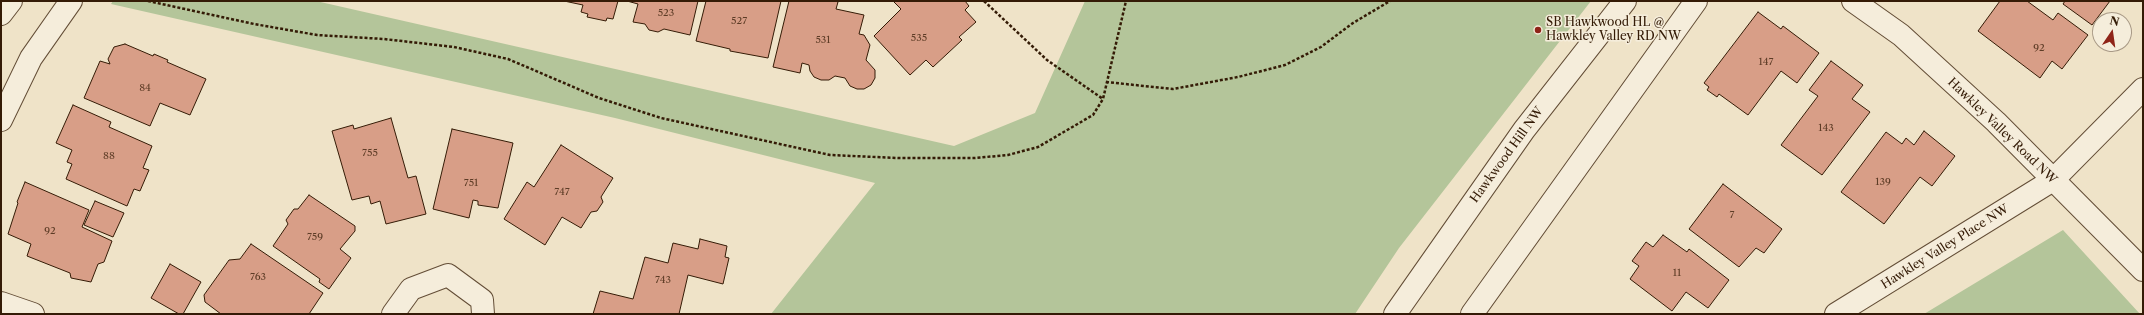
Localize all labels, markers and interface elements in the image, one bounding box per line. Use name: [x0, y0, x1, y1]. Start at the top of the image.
house number: 523: [658, 7, 674, 19]
north arrow: [2092, 12, 2132, 52]
text: N: [2108, 13, 2121, 29]
house number: 527: [731, 15, 747, 27]
place label: SB Hawkwood HL @ Hawkley Valley RD NW: [1546, 16, 1681, 44]
marker: SB Hawkwood HL @ Hawkley Valley RD NW: [1533, 25, 1543, 35]
house number: 535: [911, 32, 927, 44]
house number: 531: [815, 34, 831, 46]
house number: 92: [2033, 42, 2045, 54]
house number: 147: [1759, 56, 1773, 68]
street label: Hawkley Valley Road NW: [1944, 75, 2060, 187]
house number: 84: [139, 82, 151, 94]
street label: Hawkwood Hill NW: [1467, 104, 1547, 206]
house number: 143: [1818, 122, 1834, 134]
house number: 755: [362, 147, 378, 159]
house number: 88: [103, 150, 115, 162]
house number: 139: [1875, 176, 1891, 188]
house number: 751: [464, 177, 478, 189]
house number: 747: [554, 186, 570, 198]
street label: Hawkley Valley Place NW: [1879, 202, 2011, 292]
house number: 7: [1730, 209, 1734, 221]
house number: 92: [44, 225, 56, 237]
house number: 759: [307, 231, 323, 243]
house number: 11: [1673, 267, 1681, 279]
house number: 763: [250, 271, 266, 283]
house number: 743: [655, 274, 671, 286]

